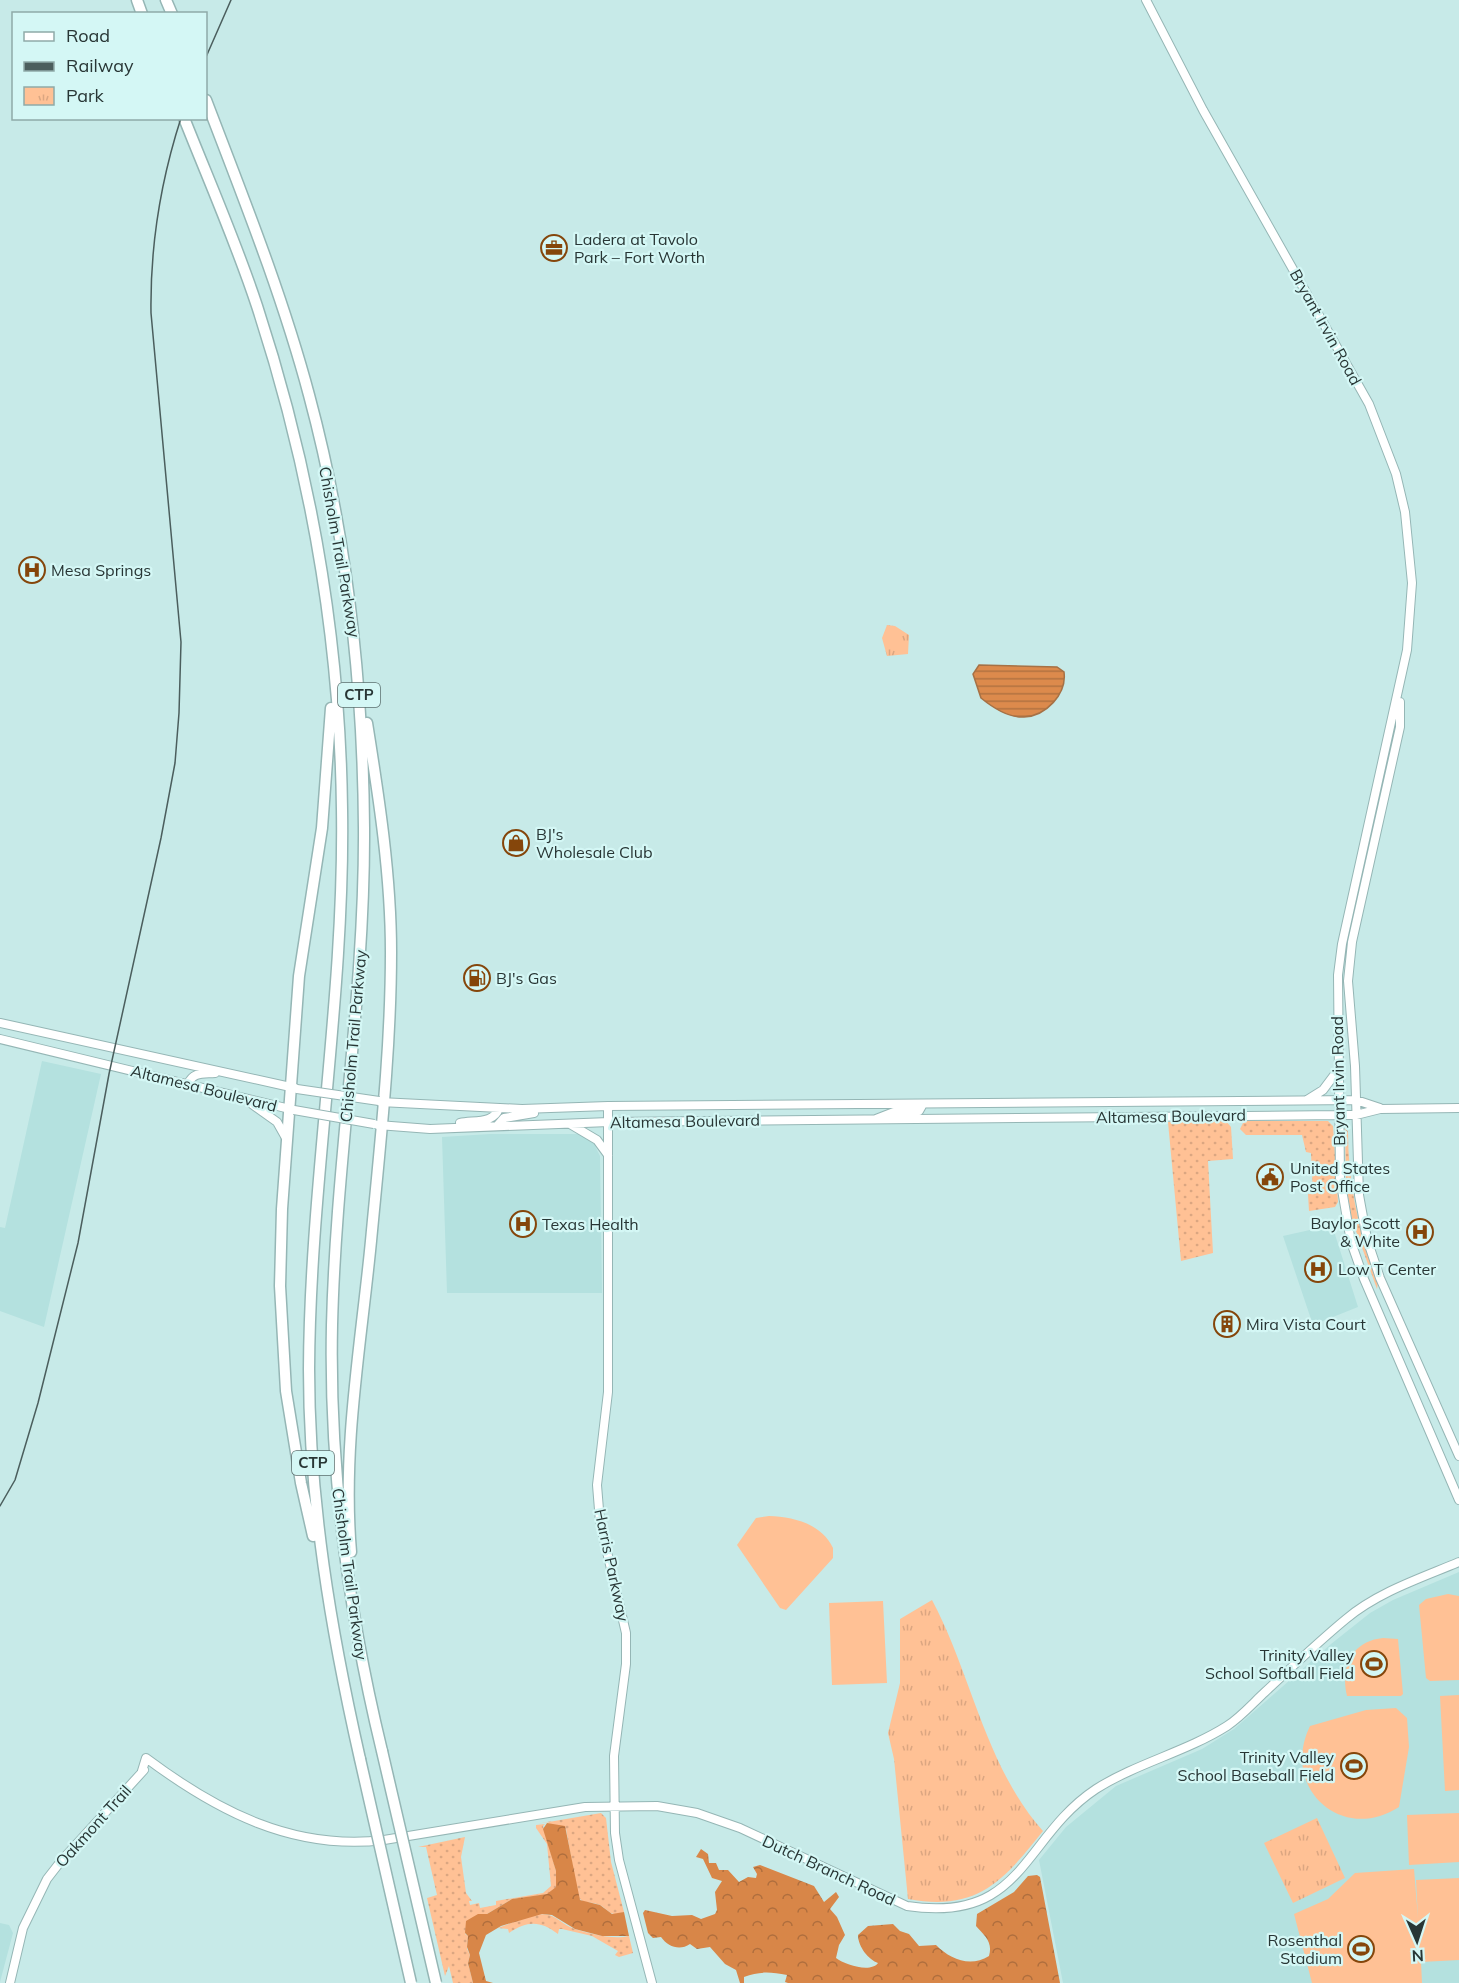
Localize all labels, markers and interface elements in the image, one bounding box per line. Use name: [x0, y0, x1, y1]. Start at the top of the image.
legend: [12, 12, 207, 120]
text: Road: [66, 24, 110, 47]
text: Railway: [66, 54, 134, 77]
text: Park: [66, 84, 105, 107]
place label: Ladera at Tavolo Park – Fort Worth: [574, 229, 705, 267]
office icon: Ladera at Tavolo Park – Fort Worth: [539, 233, 569, 263]
street label: Bryant Irvin Road: [1286, 265, 1366, 389]
street label: Chisholm Trail Parkway: [315, 465, 365, 640]
hospital icon: Mesa Springs: [17, 555, 47, 585]
place label: Mesa Springs: [51, 560, 151, 580]
road number: CTP: [338, 683, 380, 707]
place label: BJ's Wholesale Club: [536, 824, 653, 862]
shop icon: BJ's Wholesale Club: [501, 828, 531, 858]
street label: Chisholm Trail Parkway: [335, 948, 371, 1123]
fuel station icon: BJ's Gas: [462, 963, 492, 993]
place label: BJ's Gas: [496, 968, 557, 988]
street label: Bryant Irvin Road: [1327, 1016, 1349, 1146]
street label: Altamesa Boulevard: [129, 1060, 279, 1116]
street label: Altamesa Boulevard: [1096, 1105, 1246, 1127]
street label: Altamesa Boulevard: [610, 1110, 760, 1132]
place label: United States Post Office: [1290, 1158, 1390, 1196]
public building icon: United States Post Office: [1255, 1162, 1285, 1192]
hospital icon: Texas Health: [508, 1209, 538, 1239]
place label: Baylor Scott & White: [1310, 1213, 1400, 1251]
place label: Texas Health: [542, 1214, 639, 1234]
hospital icon: Baylor Scott & White: [1405, 1217, 1435, 1247]
hospital icon: Low T Center: [1303, 1254, 1333, 1284]
place label: Low T Center: [1338, 1259, 1436, 1279]
building icon: Mira Vista Court: [1212, 1309, 1242, 1339]
place label: Mira Vista Court: [1246, 1314, 1366, 1334]
road number: CTP: [292, 1451, 334, 1475]
street label: Chisholm Trail Parkway: [328, 1487, 372, 1662]
street label: Harris Parkway: [590, 1507, 634, 1624]
place label: Trinity Valley School Softball Field: [1205, 1645, 1354, 1683]
sports icon: Trinity Valley School Softball Field: [1359, 1649, 1389, 1679]
place label: Trinity Valley School Baseball Field: [1177, 1747, 1334, 1785]
sports icon: Trinity Valley School Baseball Field: [1339, 1751, 1369, 1781]
street label: Oakmont Trail: [51, 1781, 135, 1871]
street label: Dutch Branch Road: [759, 1830, 899, 1910]
north arrow: [1387, 1911, 1447, 1971]
place label: Rosenthal Stadium: [1268, 1930, 1342, 1968]
sports icon: Rosenthal Stadium: [1346, 1934, 1376, 1964]
text: N: [1411, 1946, 1424, 1966]

